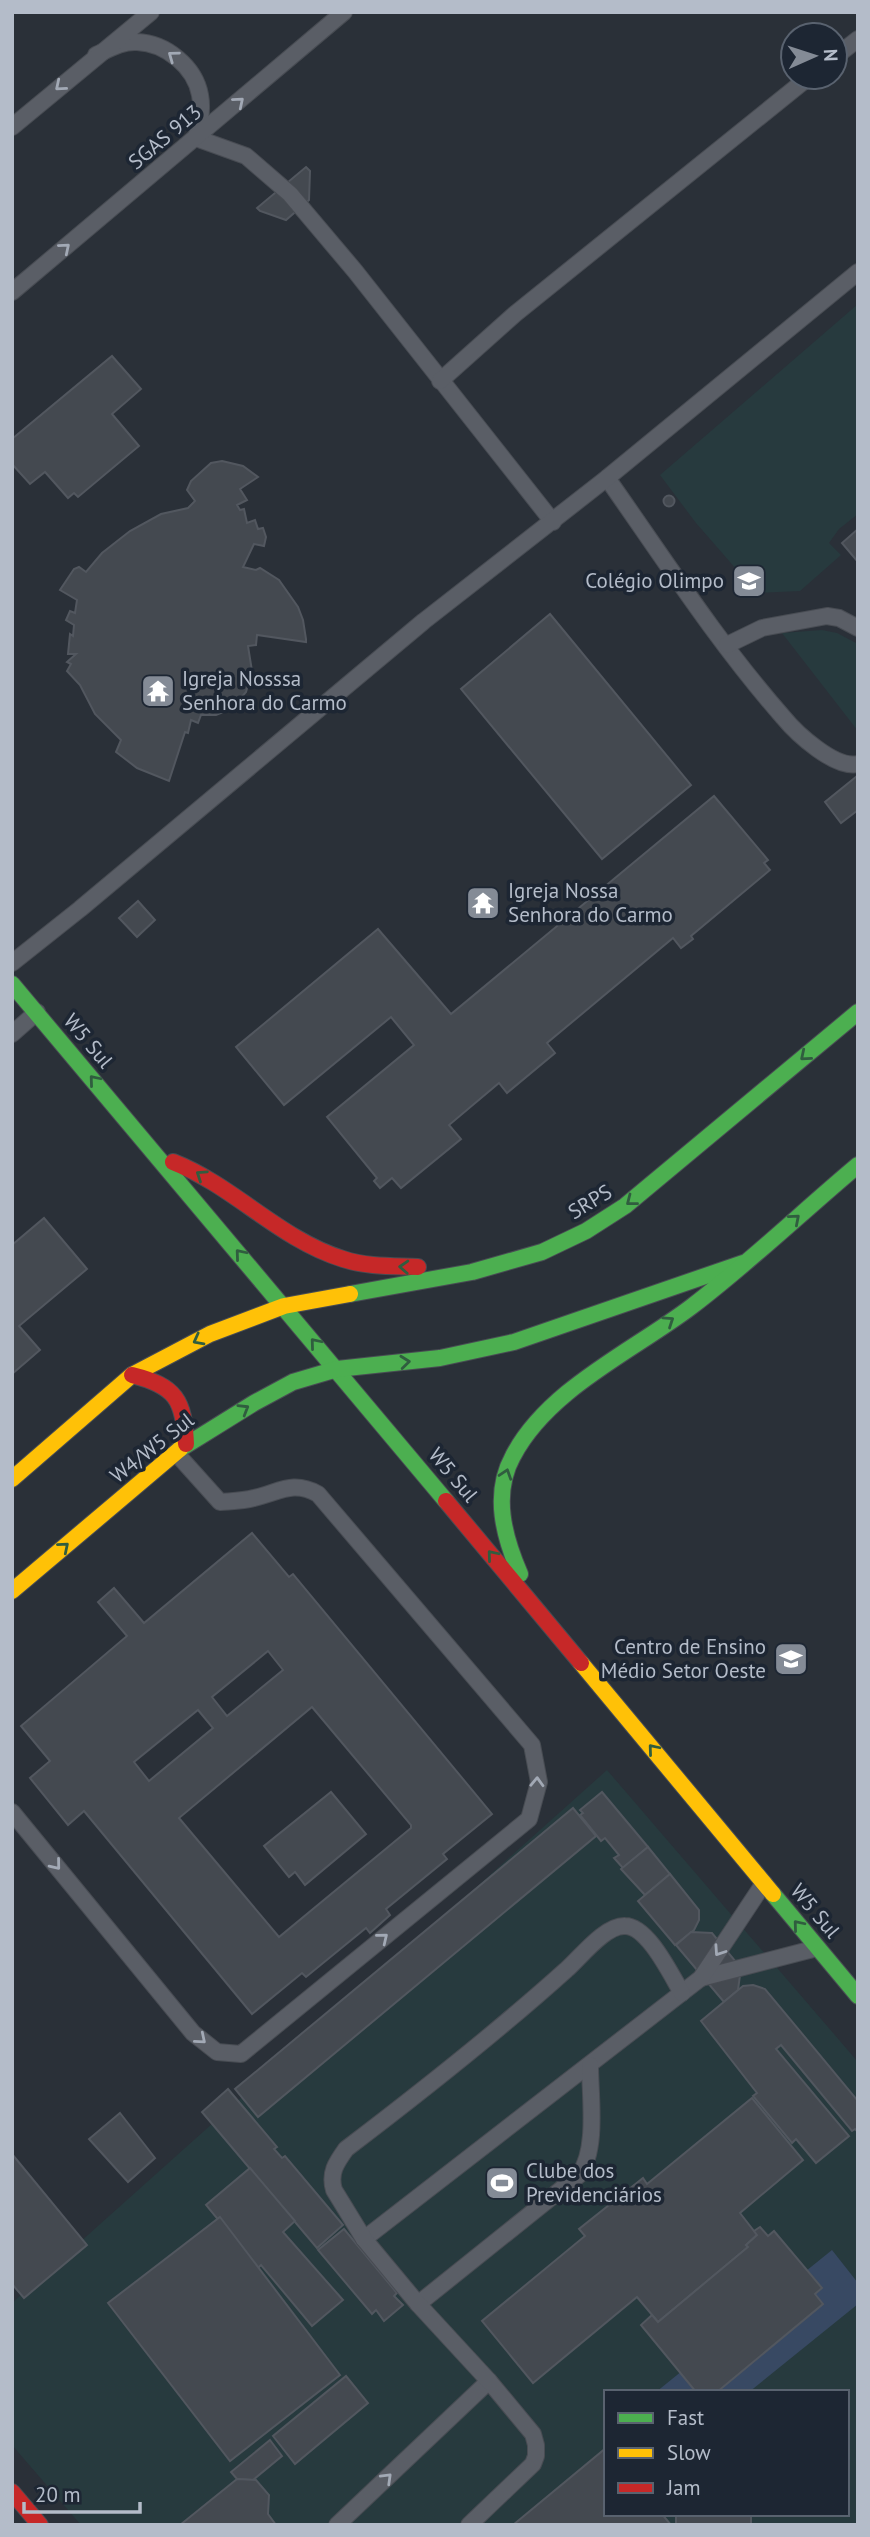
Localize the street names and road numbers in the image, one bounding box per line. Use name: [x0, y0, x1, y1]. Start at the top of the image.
street label: SGAS 913: [123, 98, 207, 175]
street label: W5 Sul: [58, 1008, 119, 1074]
street label: SRPS: [563, 1178, 617, 1225]
street label: W4/W5 Sul: [104, 1406, 199, 1489]
street label: W5 Sul: [423, 1442, 484, 1508]
street label: W5 Sul: [785, 1878, 846, 1944]

